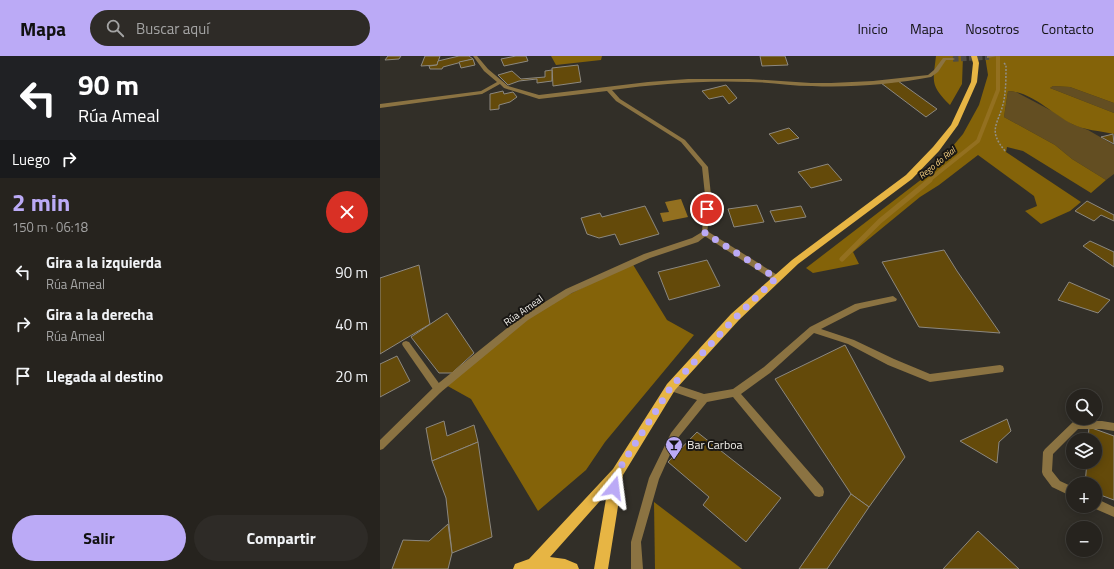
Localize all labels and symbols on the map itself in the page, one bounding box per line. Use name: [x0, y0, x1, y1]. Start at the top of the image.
water label: Rego do Rial: [915, 143, 959, 182]
pin: [690, 192, 724, 226]
street label: Rúa Ameal: [500, 291, 546, 330]
bar icon: Bar Carboa: [664, 435, 684, 460]
place label: Bar Carboa: [687, 435, 743, 454]
position arrow: [593, 467, 635, 509]

